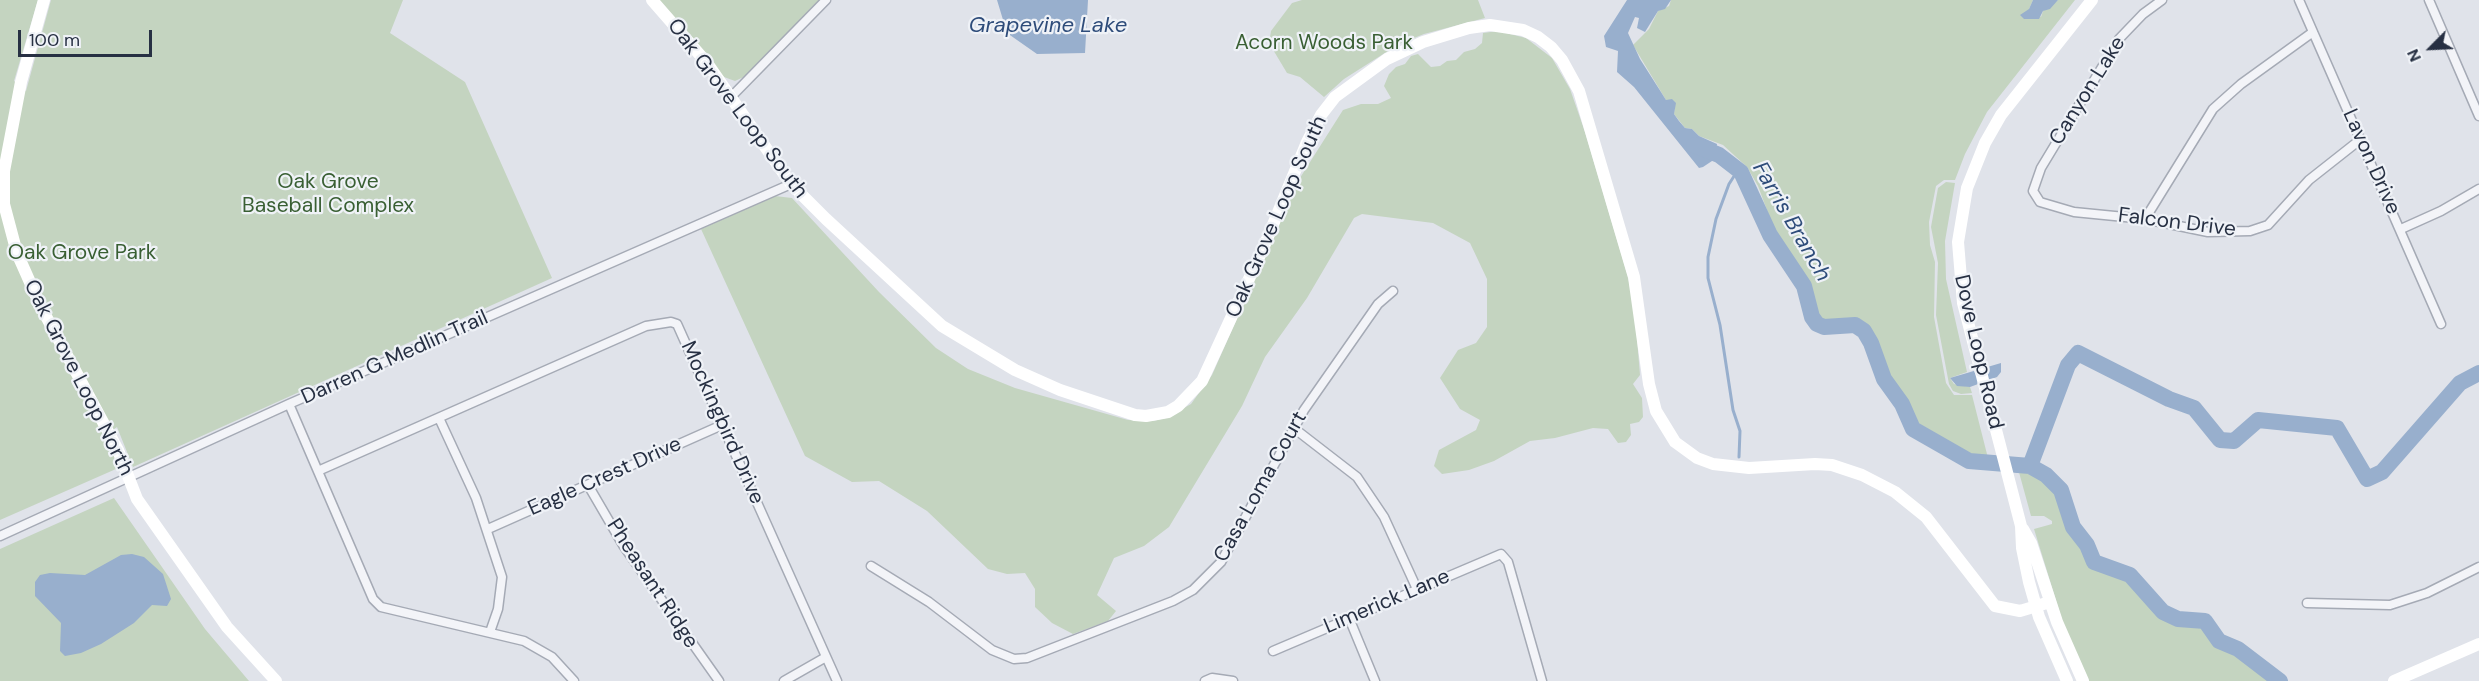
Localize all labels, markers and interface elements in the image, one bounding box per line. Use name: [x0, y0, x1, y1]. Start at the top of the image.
water label: Grapevine Lake: [969, 13, 1127, 39]
street label: Oak Grove Loop South: [661, 14, 813, 204]
scale bar: [21, 18, 154, 56]
north arrow: [2401, 18, 2461, 78]
text: 100 m: [29, 28, 80, 52]
park label: Acorn Woods Park: [1235, 30, 1413, 56]
street label: Canyon Lake: [2045, 32, 2131, 150]
text: N: [2402, 46, 2426, 65]
street label: Lavon Drive: [2337, 106, 2405, 218]
street label: Oak Grove Loop South: [1221, 112, 1333, 322]
water label: Farris Branch: [1746, 158, 1836, 286]
park label: Oak Grove Baseball Complex: [242, 169, 414, 219]
street label: Falcon Drive: [2117, 203, 2237, 243]
park label: Oak Grove Park: [8, 240, 156, 266]
street label: Dove Loop Road: [1948, 272, 2008, 432]
street label: Oak Grove Loop North: [18, 276, 138, 480]
street label: Darren G Medlin Trail: [298, 305, 492, 411]
street label: Mockingbird Drive: [675, 338, 769, 508]
street label: Casa Loma Court: [1209, 407, 1313, 567]
street label: Eagle Crest Drive: [524, 432, 686, 522]
street label: Pheasant Ridge: [601, 515, 703, 653]
street label: Limerick Lane: [1320, 564, 1454, 640]

